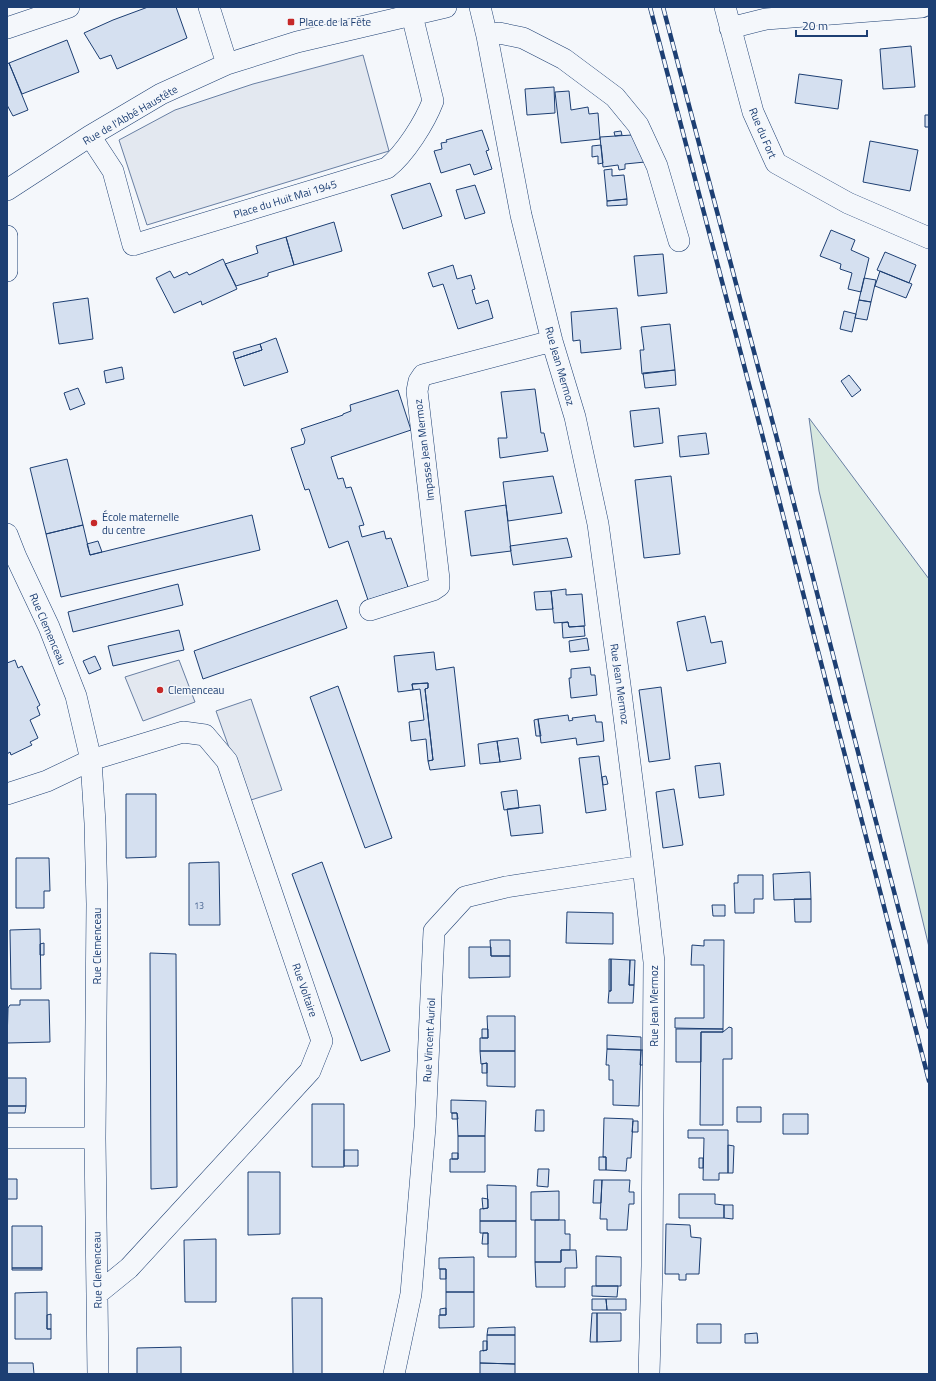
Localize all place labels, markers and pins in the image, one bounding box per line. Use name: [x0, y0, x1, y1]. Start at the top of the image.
place label: Place de la Fête: [299, 14, 372, 30]
marker: Place de la Fête: [286, 17, 296, 27]
place label: École maternelle du centre: [102, 509, 180, 538]
marker: École maternelle du centre: [89, 518, 99, 528]
place label: Clemenceau: [168, 682, 225, 698]
marker: Clemenceau: [155, 685, 165, 695]

